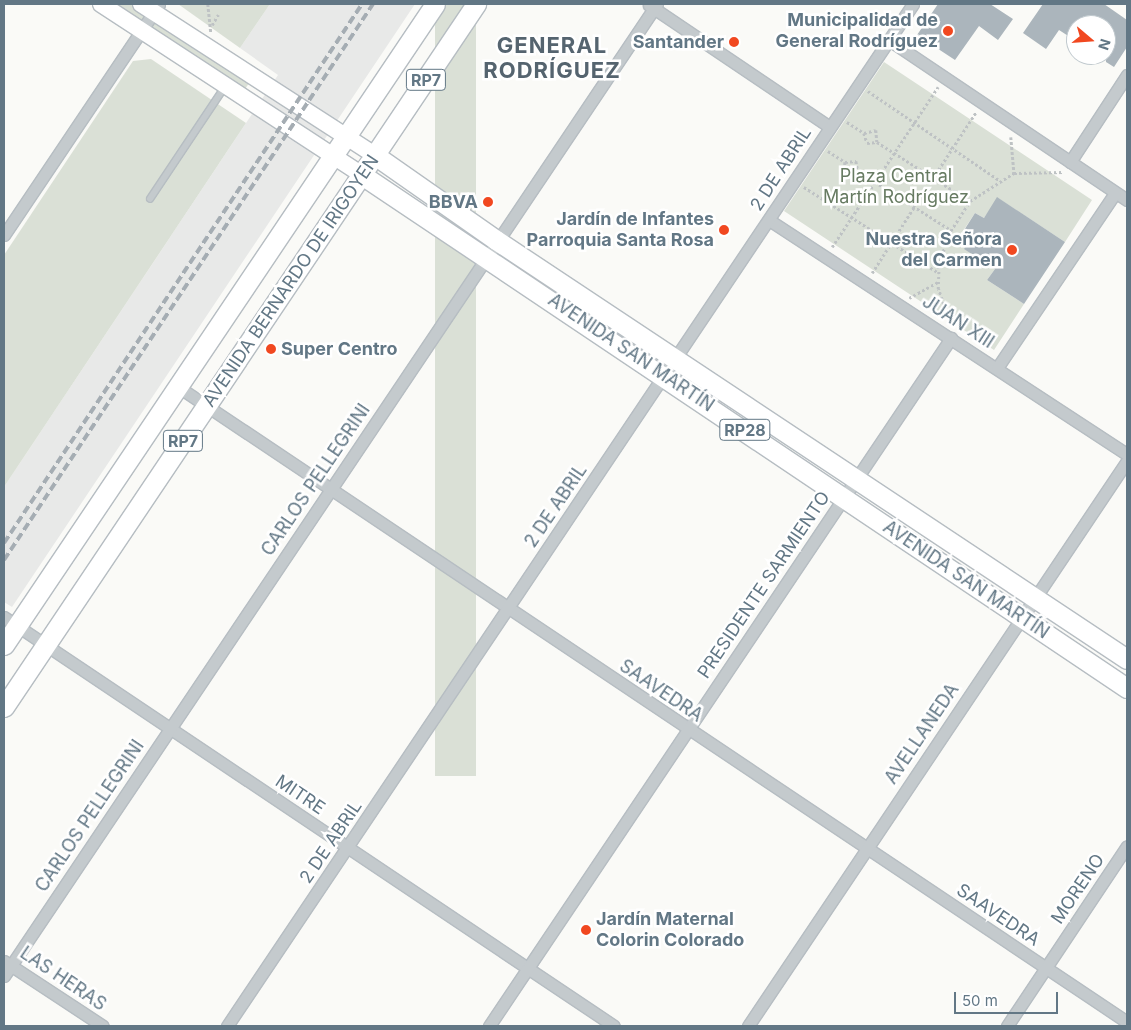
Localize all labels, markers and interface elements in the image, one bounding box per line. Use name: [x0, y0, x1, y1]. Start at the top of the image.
place label: Municipalidad de General Rodríguez: [776, 10, 938, 52]
north arrow: [1066, 15, 1116, 65]
marker: Municipalidad de General Rodríguez: [942, 25, 954, 37]
place label: Santander: [633, 31, 724, 53]
district label: GENERAL RODRÍGUEZ: [482, 32, 622, 84]
marker: Santander: [728, 36, 740, 48]
text: N: [1095, 37, 1115, 52]
road number: RP7: [405, 66, 447, 94]
street label: 2 DE ABRIL: [746, 123, 816, 215]
street label: AVENIDA BERNARDO DE IRIGOYEN: [198, 151, 384, 411]
park label: Plaza Central Martín Rodríguez: [823, 166, 969, 208]
place label: BBVA: [429, 191, 478, 213]
marker: BBVA: [482, 196, 494, 208]
place label: Jardín de Infantes Parroquia Santa Rosa: [527, 209, 714, 252]
marker: Jardín de Infantes Parroquia Santa Rosa: [718, 224, 730, 236]
place label: Nuestra Señora del Carmen: [866, 229, 1002, 272]
marker: Nuestra Señora del Carmen: [1006, 244, 1018, 256]
street label: AVENIDA SAN MARTÍN: [544, 289, 718, 417]
street label: JUAN XIII: [918, 291, 998, 353]
place label: Super Centro: [281, 338, 397, 360]
marker: Super Centro: [265, 343, 277, 355]
street label: CARLOS PELLEGRINI: [257, 400, 375, 560]
road number: RP28: [719, 416, 771, 444]
road number: RP7: [162, 428, 204, 454]
street label: 2 DE ABRIL: [520, 460, 592, 552]
street label: PRESIDENTE SARMIENTO: [693, 487, 835, 683]
street label: AVENIDA SAN MARTÍN: [879, 516, 1053, 644]
street label: SAAVEDRA: [615, 655, 707, 727]
street label: AVELLANEDA: [881, 680, 963, 788]
street label: CARLOS PELLEGRINI: [31, 736, 149, 896]
street label: MITRE: [271, 771, 329, 819]
street label: 2 DE ABRIL: [295, 796, 367, 888]
street label: MORENO: [1047, 850, 1109, 928]
street label: SAAVEDRA: [952, 879, 1044, 951]
place label: Jardín Maternal Colorin Colorado: [596, 909, 744, 952]
marker: Jardín Maternal Colorin Colorado: [580, 924, 592, 936]
street label: LAS HERAS: [16, 942, 110, 1016]
scale bar: [956, 982, 1060, 1014]
text: 50 m: [962, 991, 998, 1010]

